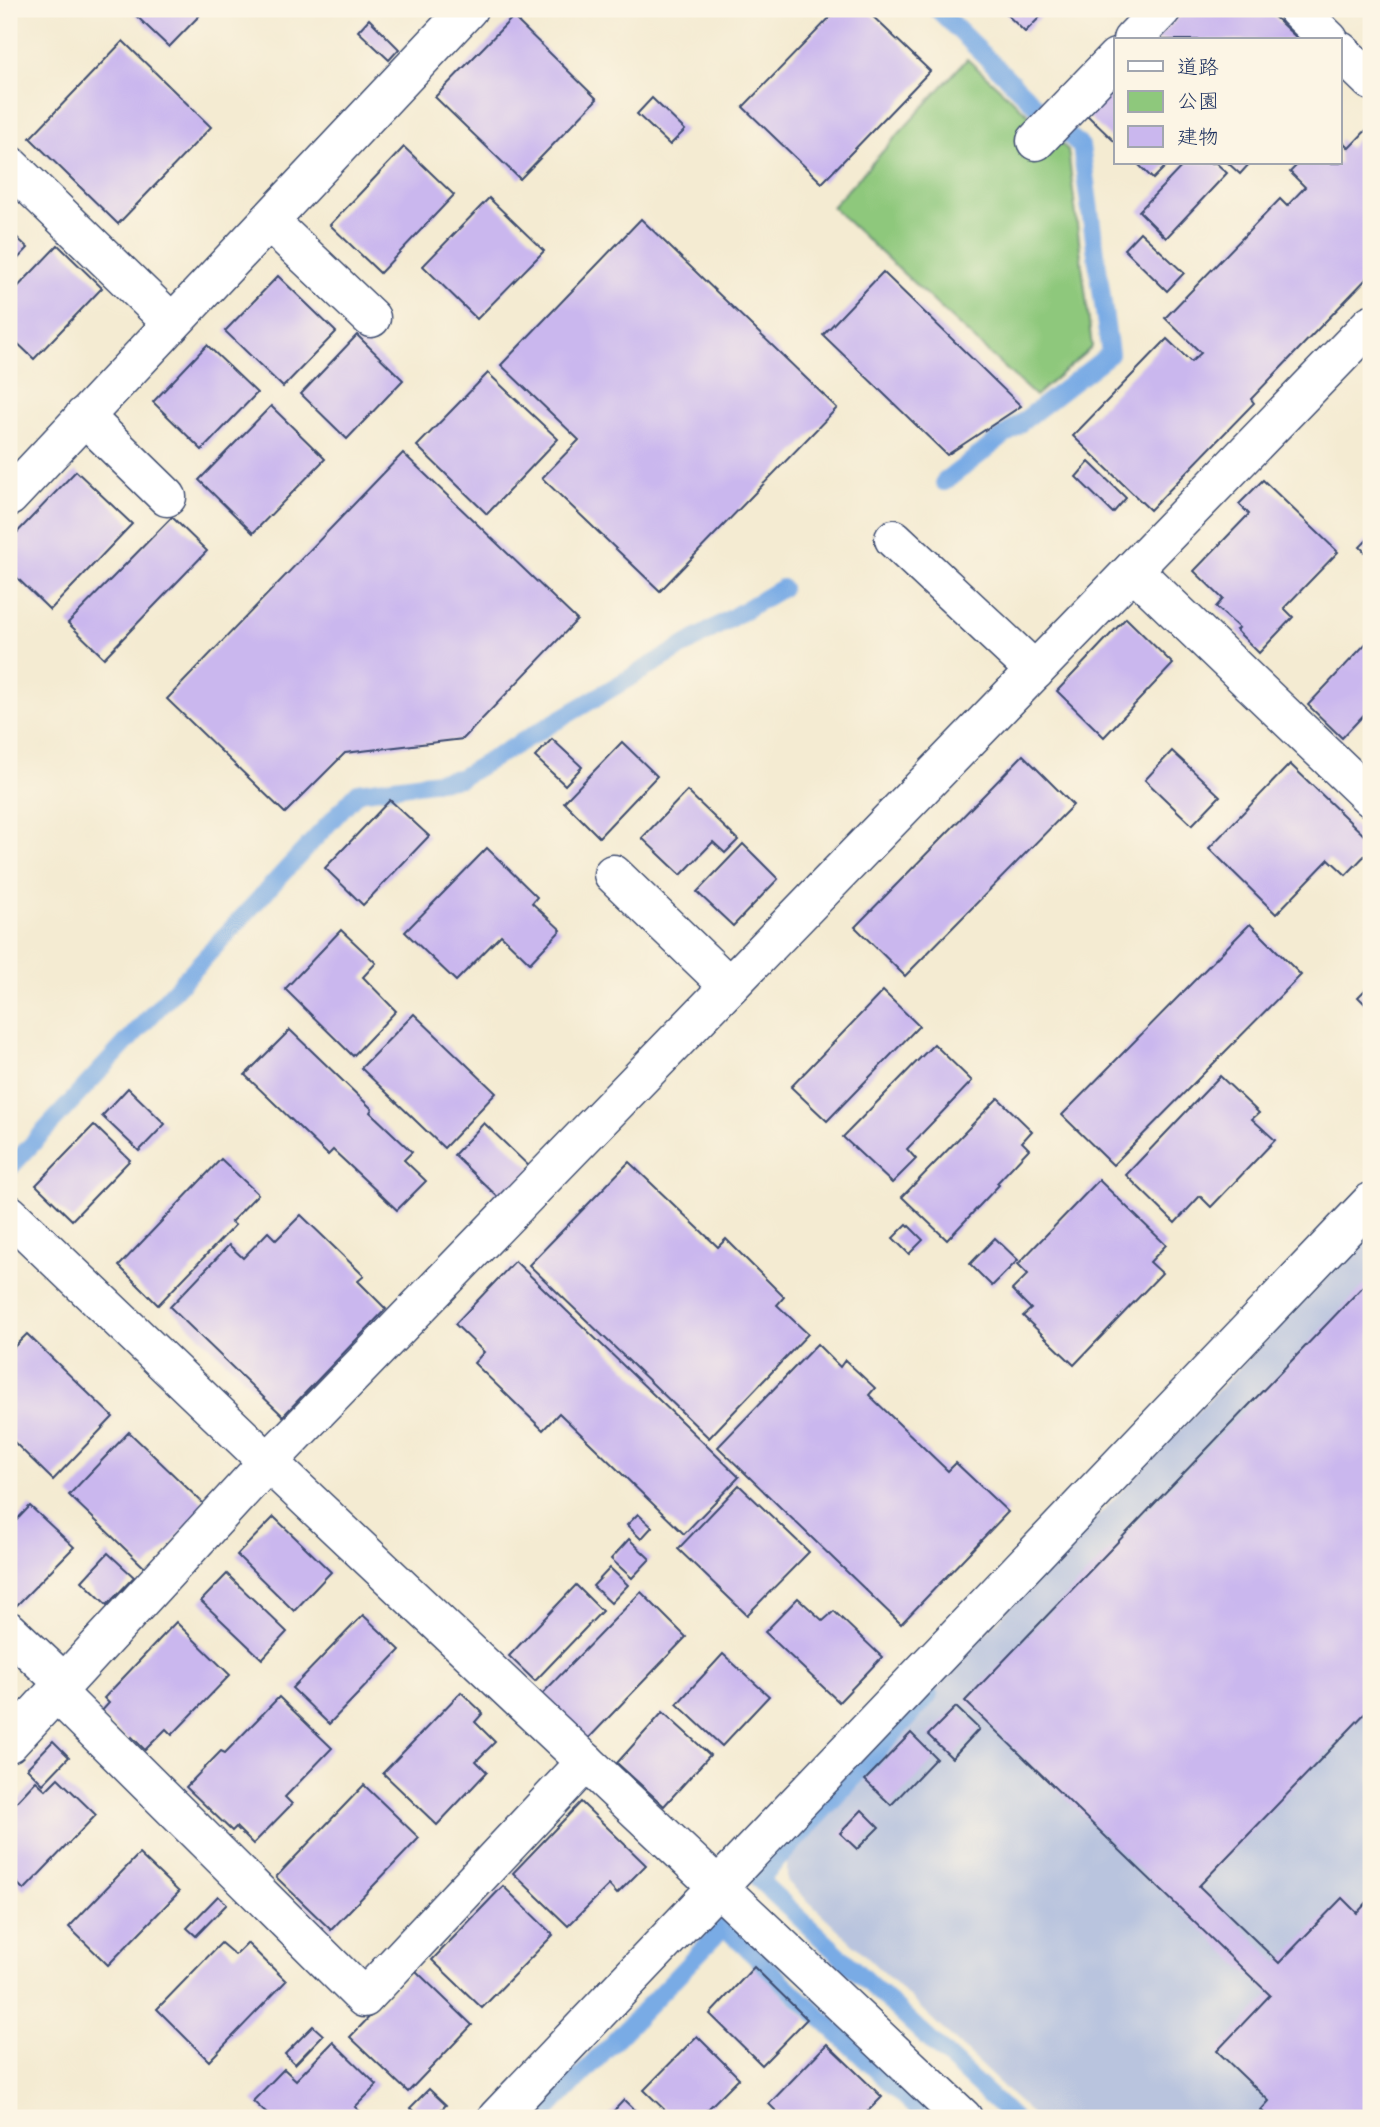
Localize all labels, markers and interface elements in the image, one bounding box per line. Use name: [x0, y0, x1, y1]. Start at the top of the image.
legend: [1114, 38, 1342, 164]
text: 道路: [1177, 54, 1219, 82]
text: 公園: [1177, 88, 1219, 116]
text: 建物: [1177, 124, 1219, 152]

